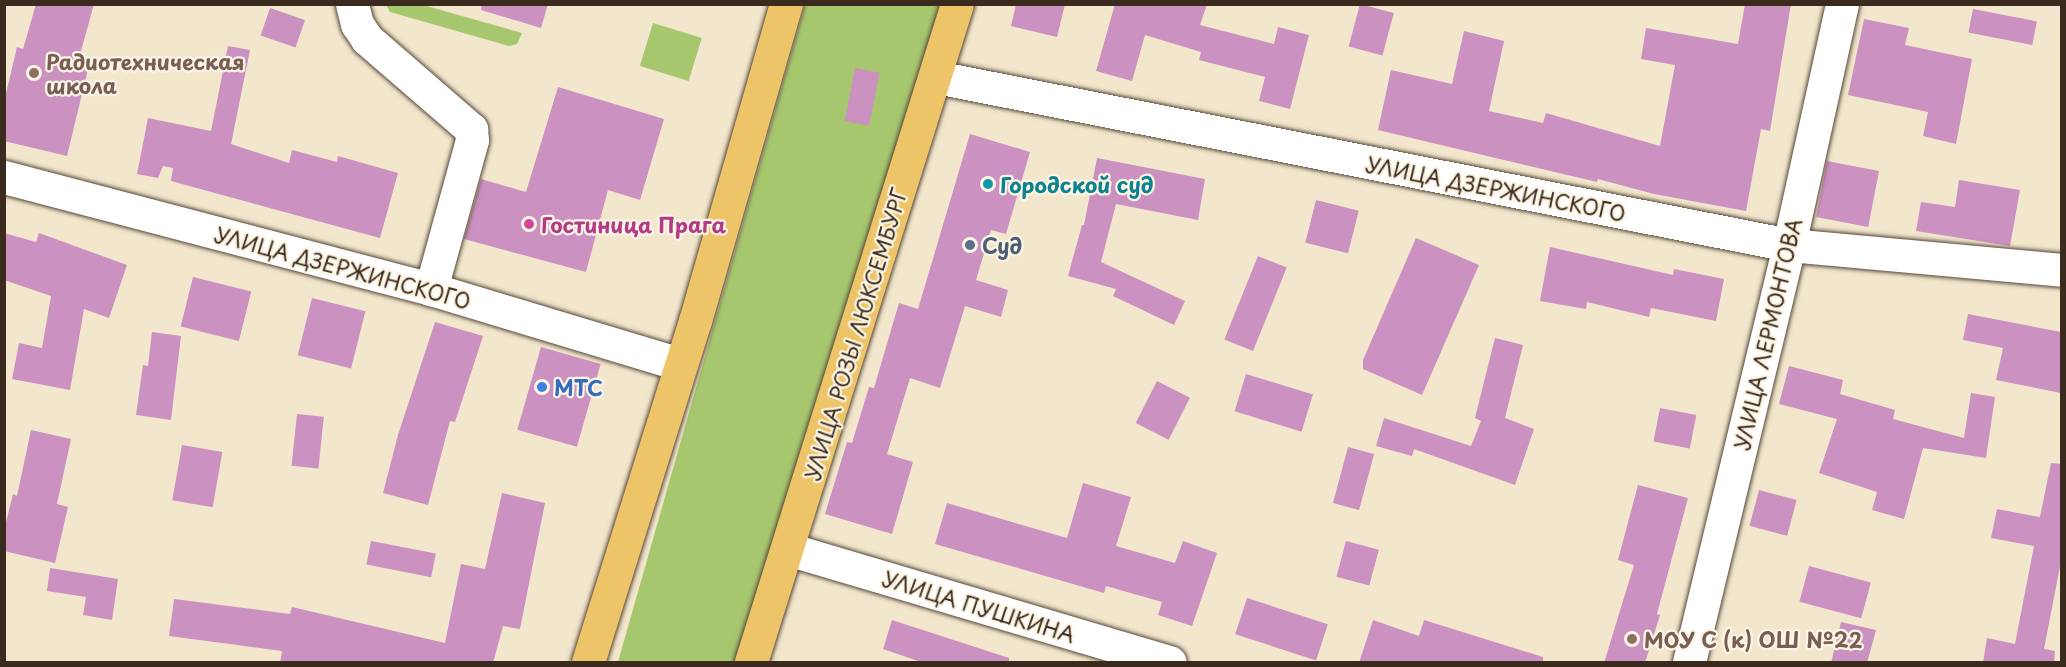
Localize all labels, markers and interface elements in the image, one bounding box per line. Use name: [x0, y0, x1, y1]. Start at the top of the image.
place label: Радиотехническая школа: [46, 48, 245, 98]
marker: Радиотехническая школа: [27, 66, 41, 80]
street label: УЛИЦА ДЗЕРЖИНСКОГО: [1363, 150, 1629, 226]
place label: Городской суд: [1000, 171, 1154, 197]
marker: Городской суд: [981, 177, 995, 191]
street label: УЛИЦА РОЗЫ ЛЮКСЕМБУРГ: [798, 185, 912, 483]
place label: Гостиница Прага: [541, 211, 727, 237]
street label: УЛИЦА ЛЕРМОНТОВА: [1728, 215, 1806, 453]
marker: Гостиница Прага: [522, 217, 536, 231]
street label: УЛИЦА ДЗЕРЖИНСКОГО: [211, 220, 475, 314]
place label: Суд: [982, 232, 1022, 258]
marker: Суд: [963, 238, 977, 252]
place label: МТС: [554, 374, 603, 400]
marker: МТС: [535, 380, 549, 394]
street label: УЛИЦА ПУШКИНА: [879, 565, 1079, 647]
place label: МОУ С (к) ОШ №22: [1644, 626, 1865, 652]
marker: МОУ С (к) ОШ №22: [1625, 632, 1639, 646]

